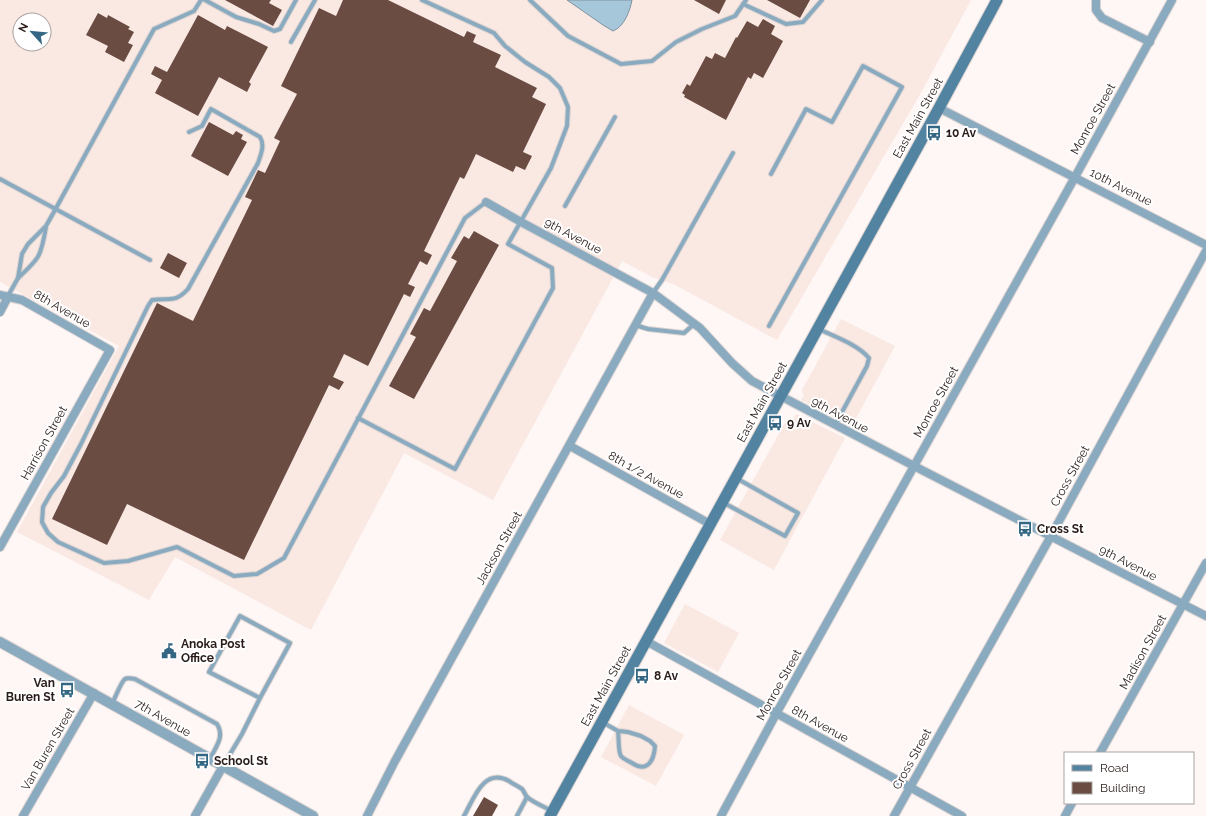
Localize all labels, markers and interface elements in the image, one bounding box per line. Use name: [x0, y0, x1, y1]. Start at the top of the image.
north arrow: [12, 12, 52, 52]
text: N: [16, 21, 31, 34]
street label: East Main Street: [890, 75, 946, 161]
street label: Monroe Street: [1068, 81, 1118, 157]
bus stop icon: 10 Av: [925, 124, 943, 142]
place label: 10 Av: [946, 126, 976, 140]
street label: 10th Avenue: [1087, 165, 1155, 209]
street label: 9th Avenue: [542, 215, 604, 257]
street label: 8th Avenue: [31, 287, 93, 331]
street label: East Main Street: [734, 359, 790, 445]
street label: Monroe Street: [911, 364, 961, 440]
street label: 9th Avenue: [809, 394, 871, 436]
street label: Harrison Street: [18, 403, 70, 483]
bus stop icon: 9 Av: [766, 414, 784, 432]
place label: 9 Av: [787, 416, 811, 430]
street label: Cross Street: [1048, 443, 1092, 509]
street label: 8th 1/2 Avenue: [606, 448, 686, 502]
street label: Jackson Street: [473, 509, 525, 587]
bus stop icon: Cross St: [1016, 520, 1034, 538]
place label: Cross St: [1037, 522, 1084, 536]
street label: 9th Avenue: [1097, 542, 1159, 584]
street label: Madison Street: [1117, 612, 1169, 692]
place label: Anoka Post Office: [181, 637, 246, 665]
public building icon: Anoka Post Office: [160, 642, 178, 660]
street label: East Main Street: [578, 643, 634, 729]
street label: Monroe Street: [754, 647, 804, 723]
bus stop icon: 8 Av: [633, 667, 651, 685]
place label: 8 Av: [654, 669, 678, 683]
place label: Van Buren St: [6, 676, 55, 704]
bus stop icon: Van Buren St: [58, 681, 76, 699]
street label: 7th Avenue: [133, 696, 193, 740]
street label: 8th Avenue: [789, 703, 851, 745]
street label: Van Buren Street: [19, 705, 77, 793]
street label: Cross Street: [890, 726, 934, 792]
bus stop icon: School St: [193, 752, 211, 770]
legend: [1064, 752, 1194, 804]
place label: School St: [214, 754, 268, 768]
text: Road: [1100, 761, 1129, 775]
text: Building: [1100, 781, 1146, 795]

